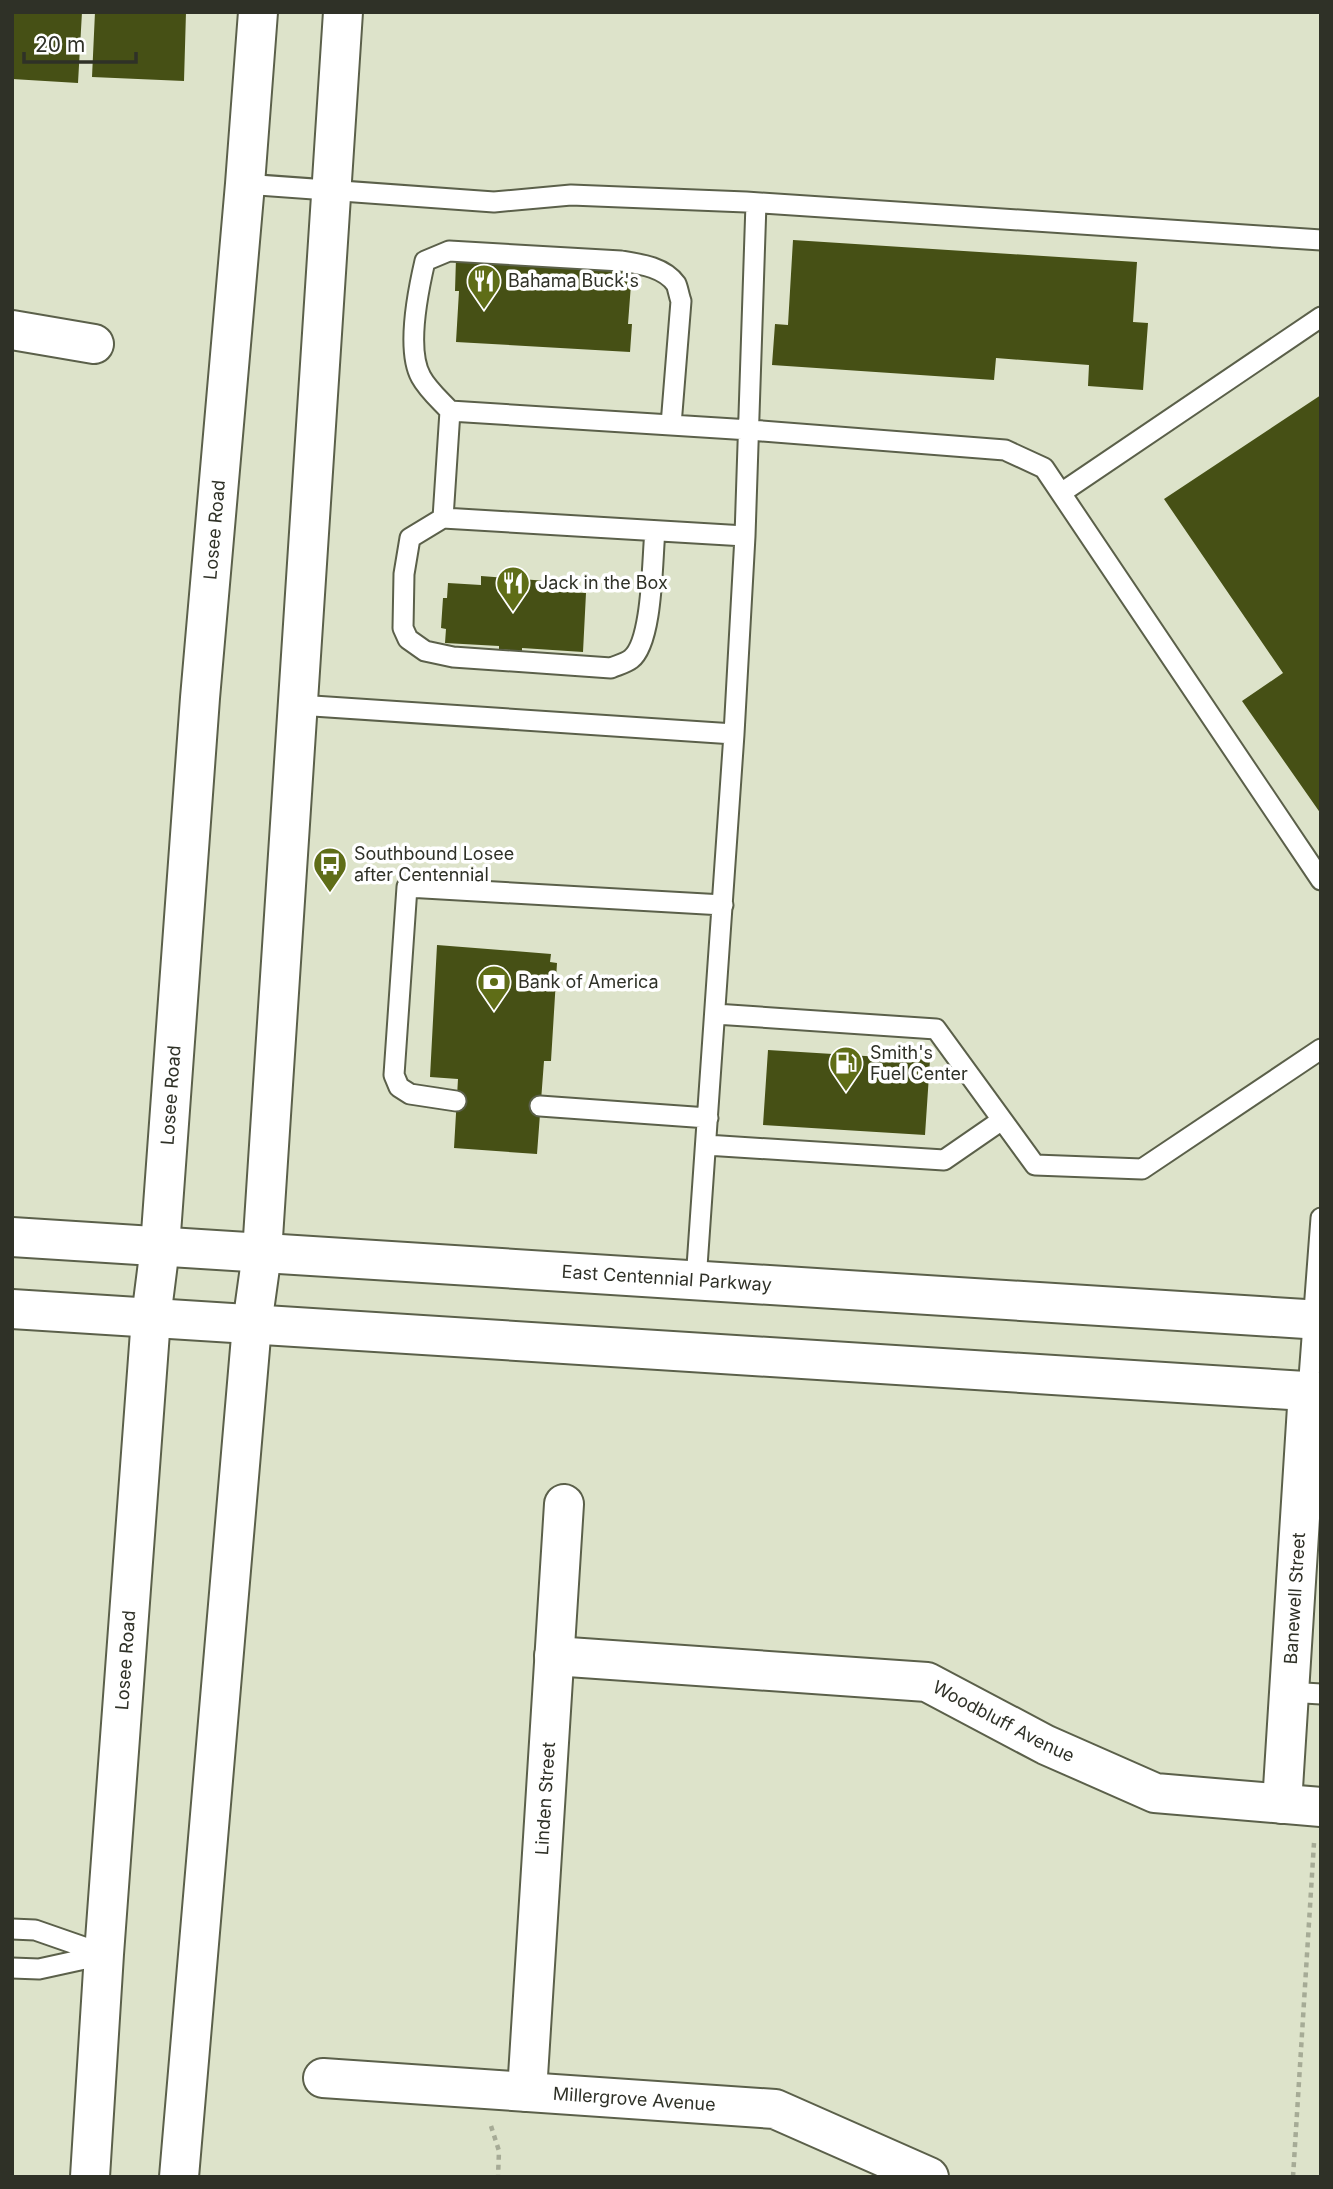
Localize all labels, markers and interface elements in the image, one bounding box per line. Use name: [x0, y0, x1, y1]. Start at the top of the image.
scale bar: [24, 21, 136, 65]
text: 20 m: [35, 32, 85, 57]
restaurant icon: Bahama Buck's: [465, 262, 503, 311]
place label: Bahama Buck's: [508, 270, 639, 291]
street label: Losee Road: [199, 479, 229, 581]
restaurant icon: Jack in the Box: [494, 564, 532, 613]
place label: Jack in the Box: [538, 572, 668, 593]
place label: Southbound Losee after Centennial: [354, 843, 514, 885]
bus stop icon: Southbound Losee after Centennial: [311, 845, 349, 894]
bank icon: Bank of America: [475, 963, 513, 1012]
place label: Bank of America: [518, 971, 659, 992]
place label: Smith's Fuel Center: [870, 1042, 968, 1084]
street label: Losee Road: [156, 1044, 185, 1146]
fuel station icon: Smith's Fuel Center: [827, 1044, 865, 1093]
street label: East Centennial Parkway: [561, 1261, 772, 1295]
street label: Banewell Street: [1280, 1532, 1309, 1665]
street label: Losee Road: [111, 1610, 139, 1711]
street label: Woodbluff Avenue: [929, 1676, 1078, 1766]
street label: Linden Street: [531, 1741, 559, 1856]
street label: Millergrove Avenue: [552, 2083, 716, 2115]

